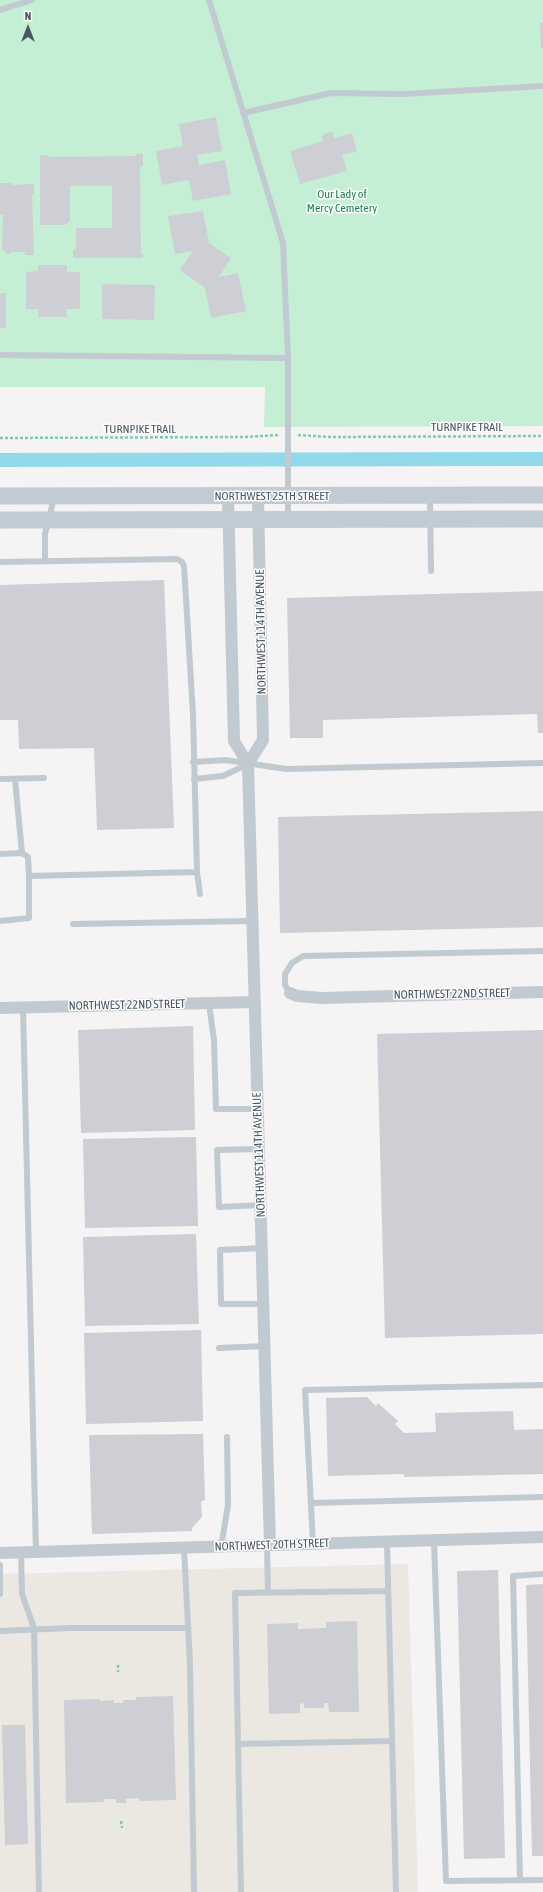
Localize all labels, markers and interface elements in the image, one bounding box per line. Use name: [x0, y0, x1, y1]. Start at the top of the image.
north arrow: [8, 8, 48, 48]
text: N: [25, 10, 31, 22]
park label: Our Lady of Mercy Cemetery: [307, 187, 377, 215]
street label: TURNPIKE TRAIL: [431, 420, 503, 434]
street label: TURNPIKE TRAIL: [104, 422, 176, 436]
street label: NORTHWEST 25TH STREET: [214, 489, 330, 503]
street label: NORTHWEST 114TH AVENUE: [253, 569, 269, 695]
street label: NORTHWEST 22ND STREET: [394, 986, 510, 1002]
street label: NORTHWEST 22ND STREET: [69, 997, 185, 1013]
street label: NORTHWEST 114TH AVENUE: [250, 1092, 268, 1218]
street label: NORTHWEST 20TH STREET: [214, 1536, 330, 1554]

